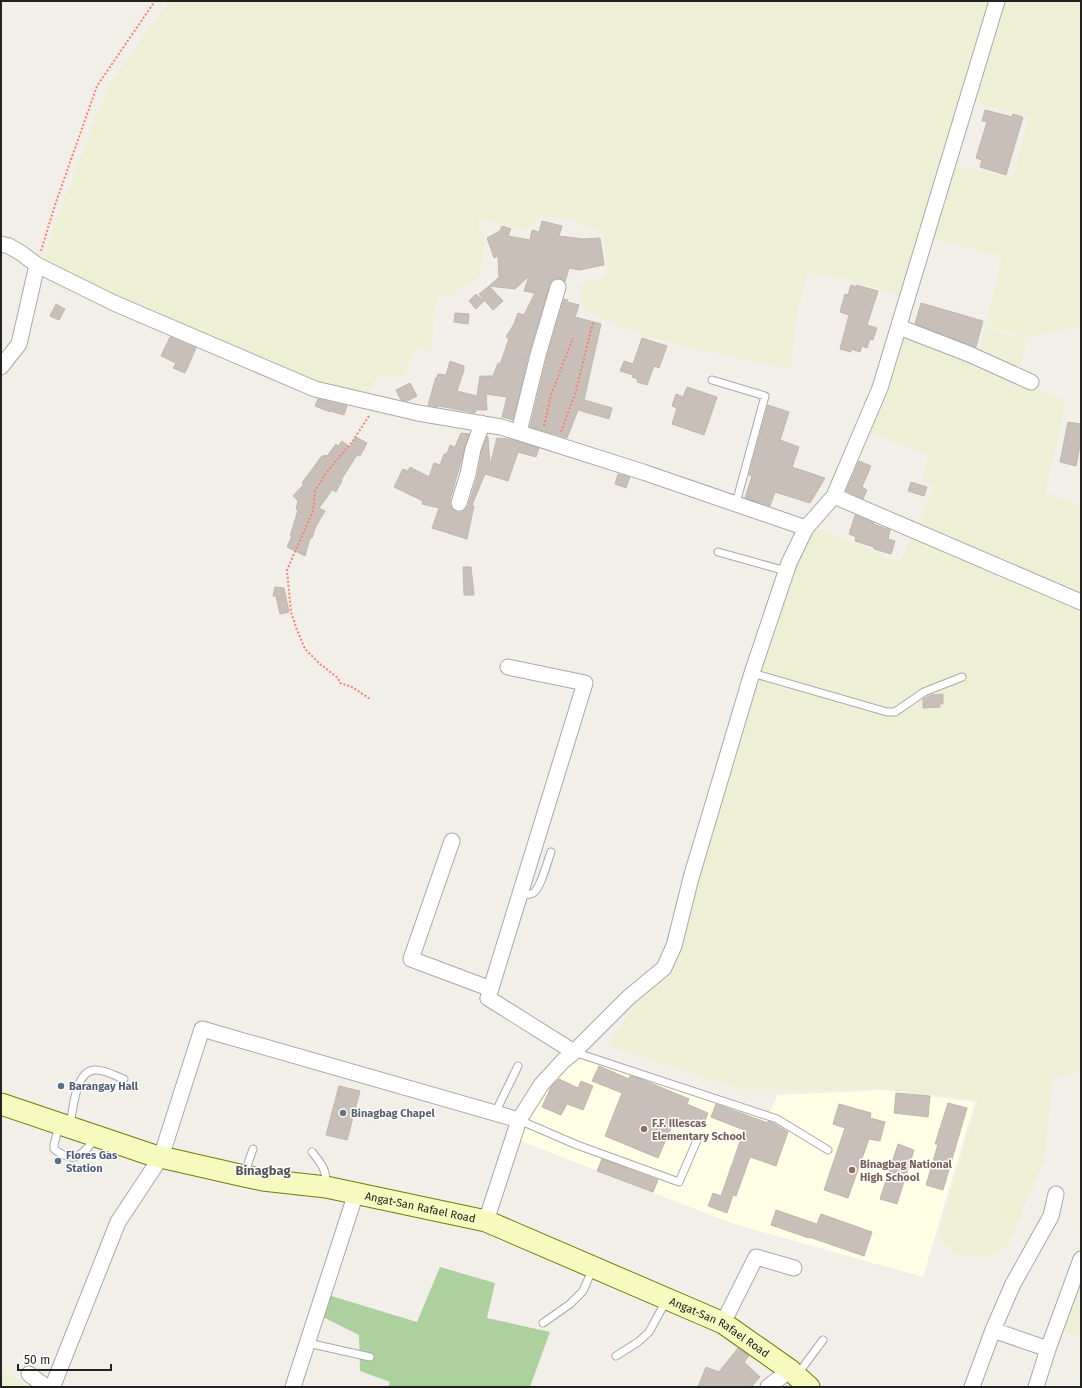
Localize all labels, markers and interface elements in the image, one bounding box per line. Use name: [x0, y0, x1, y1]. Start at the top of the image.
place label: Barangay Hall: [69, 1080, 139, 1093]
marker: Barangay Hall: [56, 1081, 66, 1091]
place label: Binagbag Chapel: [351, 1107, 435, 1120]
marker: Binagbag Chapel: [338, 1108, 348, 1118]
place label: F.F. Illescas Elementary School: [652, 1117, 746, 1143]
marker: F.F. Illescas Elementary School: [639, 1124, 649, 1134]
place label: Flores Gas Station: [66, 1149, 118, 1175]
marker: Flores Gas Station: [53, 1156, 63, 1166]
place label: Binagbag National High School: [860, 1158, 953, 1184]
district label: Binagbag: [235, 1163, 291, 1178]
marker: Binagbag National High School: [847, 1165, 857, 1175]
street label: Angat-San Rafael Road: [364, 1189, 477, 1226]
street label: Angat-San Rafael Road: [667, 1295, 772, 1360]
scale bar: [18, 1346, 111, 1372]
text: 50 m: [24, 1353, 50, 1367]

